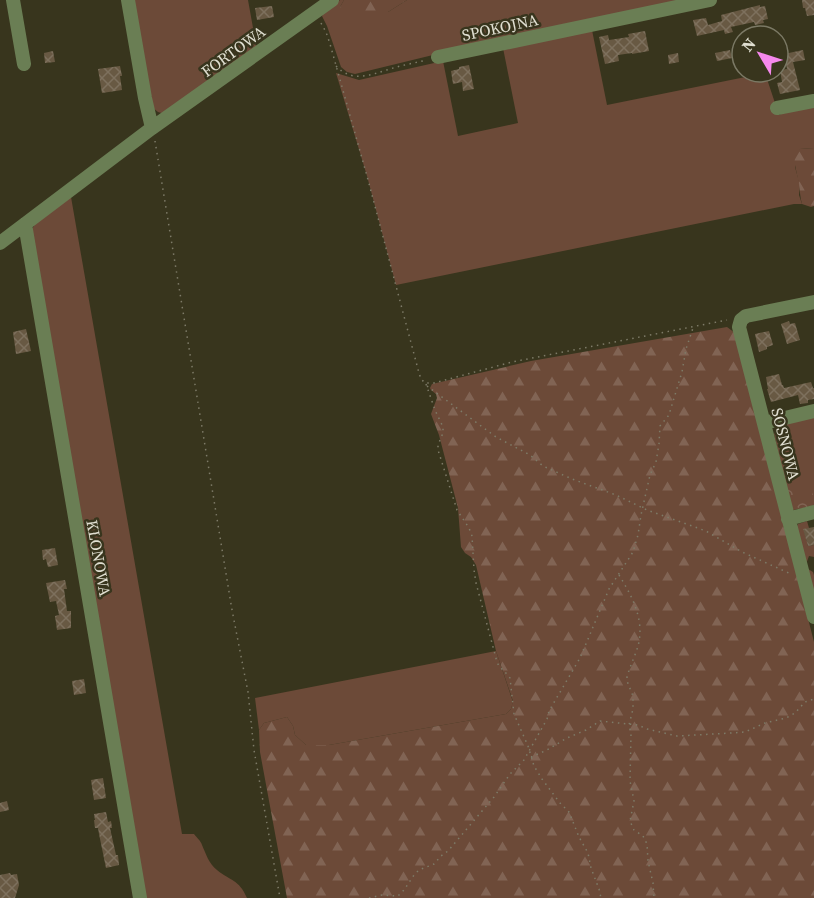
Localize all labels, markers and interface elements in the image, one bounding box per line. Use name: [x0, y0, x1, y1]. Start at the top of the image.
street label: SPOKOJNA: [460, 8, 541, 46]
street label: FORTOWA: [196, 20, 270, 82]
north arrow: [730, 24, 790, 84]
text: N: [736, 33, 761, 56]
street label: SOSNOWA: [766, 405, 806, 483]
street label: KLONOWA: [81, 518, 117, 598]

